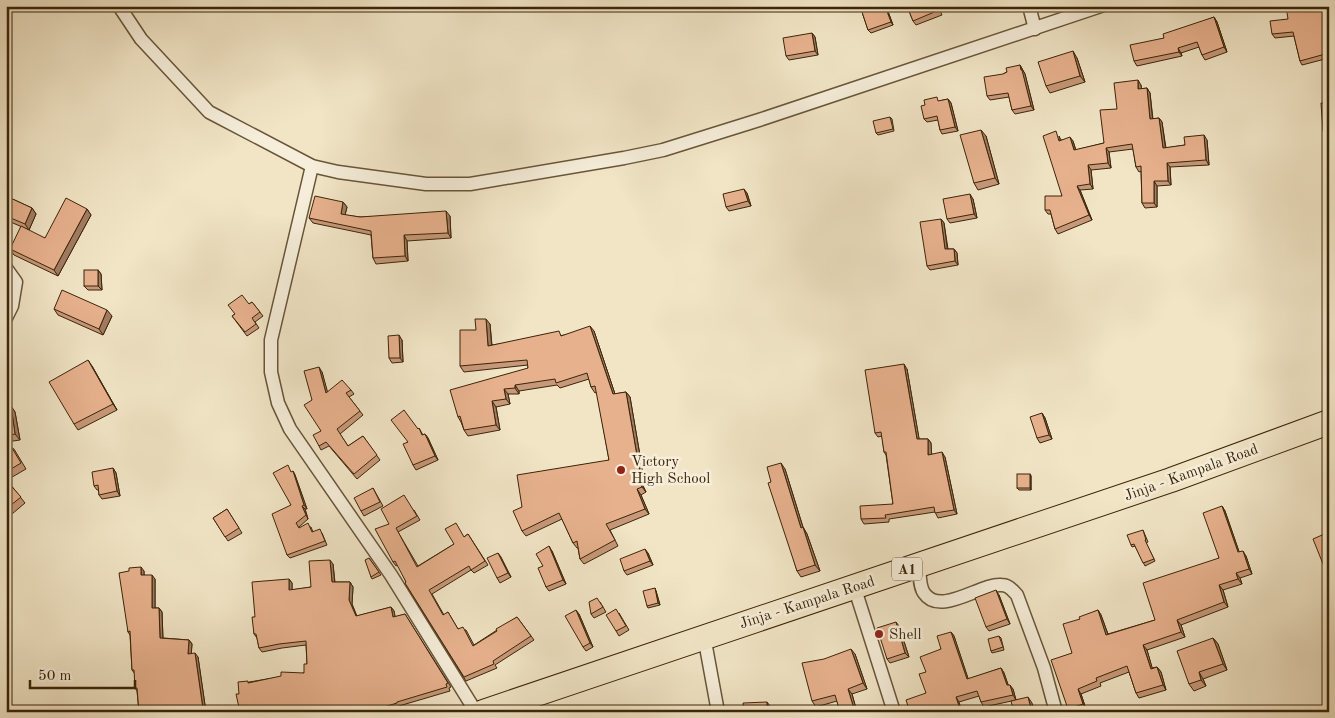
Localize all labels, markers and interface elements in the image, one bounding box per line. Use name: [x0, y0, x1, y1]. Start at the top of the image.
street label: Jinja - Kampala Road: [1123, 442, 1261, 505]
place label: Victory High School: [631, 455, 710, 487]
marker: Victory High School: [615, 464, 627, 476]
road number: A1: [892, 558, 922, 580]
street label: Jinja - Kampala Road: [738, 574, 877, 632]
marker: Shell: [873, 628, 885, 640]
place label: Shell: [889, 628, 921, 643]
scale bar: [30, 658, 135, 690]
text: 50 m: [38, 669, 72, 684]

